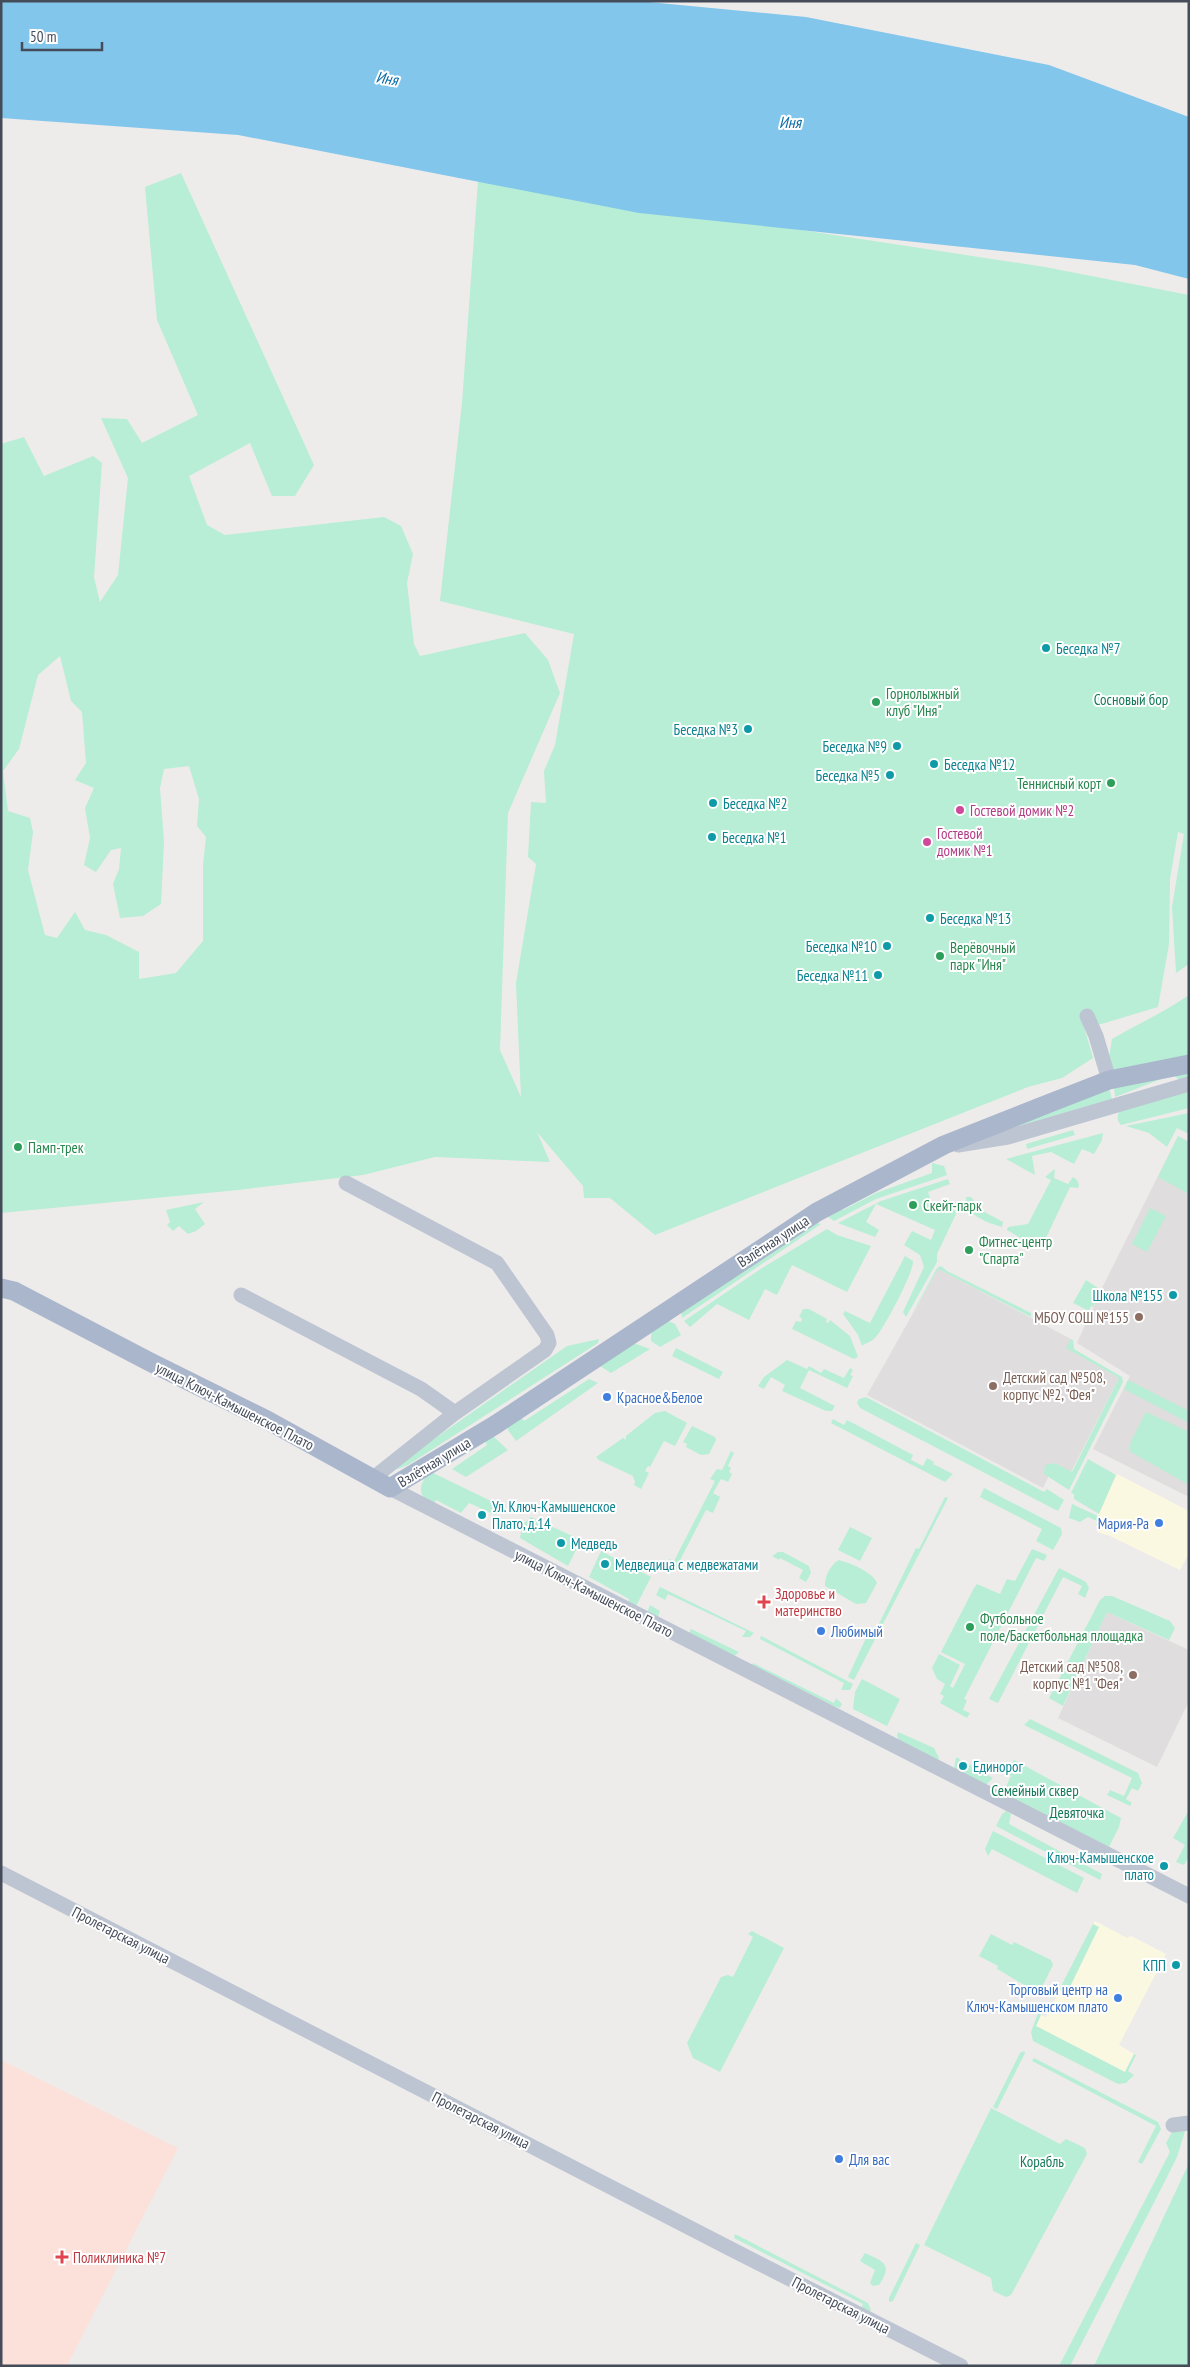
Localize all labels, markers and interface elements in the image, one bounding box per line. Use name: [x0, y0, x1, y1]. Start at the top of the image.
scale bar: [22, 20, 102, 52]
text: 50 m: [30, 27, 56, 46]
water label: Иня: [375, 66, 401, 90]
water label: Иня: [779, 112, 803, 132]
place label: Беседка №7: [1056, 639, 1121, 658]
marker: Беседка №7: [1040, 642, 1052, 654]
place label: Горнолыжный клуб "Иня": [886, 684, 959, 720]
park label: Сосновый бор: [1094, 690, 1168, 709]
marker: Горнолыжный клуб "Иня": [870, 696, 882, 708]
place label: Беседка №3: [674, 720, 738, 739]
marker: Беседка №3: [742, 723, 754, 735]
place label: Беседка №9: [823, 737, 887, 756]
marker: Беседка №9: [891, 740, 903, 752]
place label: Беседка №12: [944, 755, 1015, 774]
marker: Беседка №12: [928, 758, 940, 770]
place label: Беседка №5: [816, 766, 880, 785]
marker: Беседка №5: [884, 769, 896, 781]
place label: Теннисный корт: [1017, 774, 1101, 793]
marker: Теннисный корт: [1105, 777, 1117, 789]
place label: Беседка №2: [723, 794, 788, 813]
marker: Беседка №2: [707, 797, 719, 809]
place label: Гостевой домик №2: [970, 801, 1074, 820]
marker: Гостевой домик №2: [954, 804, 966, 816]
place label: Гостевой домик №1: [937, 824, 993, 860]
place label: Беседка №1: [722, 828, 787, 847]
marker: Беседка №1: [706, 831, 718, 843]
marker: Гостевой домик №1: [921, 836, 933, 848]
place label: Беседка №13: [940, 909, 1011, 928]
marker: Беседка №13: [924, 912, 936, 924]
place label: Беседка №10: [806, 937, 877, 956]
place label: Верёвочный парк "Иня": [950, 938, 1016, 974]
marker: Беседка №10: [881, 940, 893, 952]
marker: Верёвочный парк "Иня": [934, 950, 946, 962]
place label: Беседка №11: [797, 966, 868, 985]
marker: Беседка №11: [872, 969, 884, 981]
place label: Памп-трек: [28, 1138, 84, 1157]
marker: Памп-трек: [12, 1141, 24, 1153]
place label: Скейт-парк: [923, 1196, 982, 1215]
marker: Скейт-парк: [907, 1199, 919, 1211]
street label: Взлётная улица: [734, 1211, 812, 1271]
place label: Фитнес-центр "Спарта": [979, 1232, 1052, 1268]
marker: Фитнес-центр "Спарта": [963, 1244, 975, 1256]
place label: Школа №155: [1092, 1286, 1163, 1305]
marker: Школа №155: [1167, 1289, 1179, 1301]
place label: МБОУ СОШ №155: [1034, 1308, 1129, 1327]
marker: МБОУ СОШ №155: [1133, 1311, 1145, 1323]
street label: улица Ключ-Камышенское Плато: [153, 1358, 317, 1454]
place label: Детский сад №508, корпус №2, "Фея": [1003, 1368, 1106, 1404]
marker: Детский сад №508, корпус №2, "Фея": [987, 1380, 999, 1392]
place label: Красное&Белое: [617, 1388, 703, 1407]
marker: Красное&Белое: [601, 1391, 613, 1403]
street label: Взлётная улица: [394, 1433, 474, 1491]
place label: Ул. Ключ-Камышенское Плато, д.14: [492, 1497, 616, 1533]
marker: Ул. Ключ-Камышенское Плато, д.14: [476, 1509, 488, 1521]
place label: Мария-Ра: [1098, 1514, 1149, 1533]
marker: Мария-Ра: [1153, 1517, 1165, 1529]
place label: Медведь: [571, 1534, 618, 1553]
marker: Медведь: [555, 1537, 567, 1549]
street label: улица Ключ-Камышенское Плато: [512, 1545, 676, 1641]
place label: Медведица с медвежатами: [615, 1555, 758, 1574]
marker: Медведица с медвежатами: [599, 1558, 611, 1570]
place label: Здоровье и материнство: [775, 1584, 842, 1620]
marker: Здоровье и материнство: [757, 1595, 771, 1609]
place label: Футбольное поле/Баскетбольная площадка: [980, 1609, 1143, 1645]
marker: Футбольное поле/Баскетбольная площадка: [964, 1621, 976, 1633]
place label: Любимый: [830, 1622, 883, 1641]
marker: Любимый: [815, 1625, 827, 1637]
place label: Детский сад №508, корпус №1 "Фея": [1020, 1657, 1123, 1693]
marker: Детский сад №508, корпус №1 "Фея": [1127, 1669, 1139, 1681]
place label: Единорог: [973, 1757, 1024, 1776]
marker: Единорог: [957, 1760, 969, 1772]
park label: Семейный сквер: [991, 1781, 1079, 1800]
park label: Девяточка: [1050, 1803, 1104, 1822]
place label: Ключ-Камышенское плато: [1047, 1848, 1154, 1884]
marker: Ключ-Камышенское плато: [1158, 1860, 1170, 1872]
street label: Пролетарская улица: [69, 1902, 173, 1968]
place label: КПП: [1143, 1956, 1166, 1975]
marker: КПП: [1170, 1959, 1182, 1971]
place label: Торговый центр на Ключ-Камышенском плато: [967, 1980, 1108, 2016]
marker: Торговый центр на Ключ-Камышенском плато: [1112, 1992, 1124, 2004]
street label: Пролетарская улица: [429, 2087, 533, 2153]
place label: Для вас: [849, 2150, 890, 2169]
park label: Корабль: [1020, 2152, 1064, 2171]
marker: Для вас: [833, 2153, 845, 2165]
place label: Поликлиника №7: [73, 2248, 166, 2267]
marker: Поликлиника №7: [55, 2250, 69, 2264]
street label: Пролетарская улица: [789, 2272, 893, 2338]

